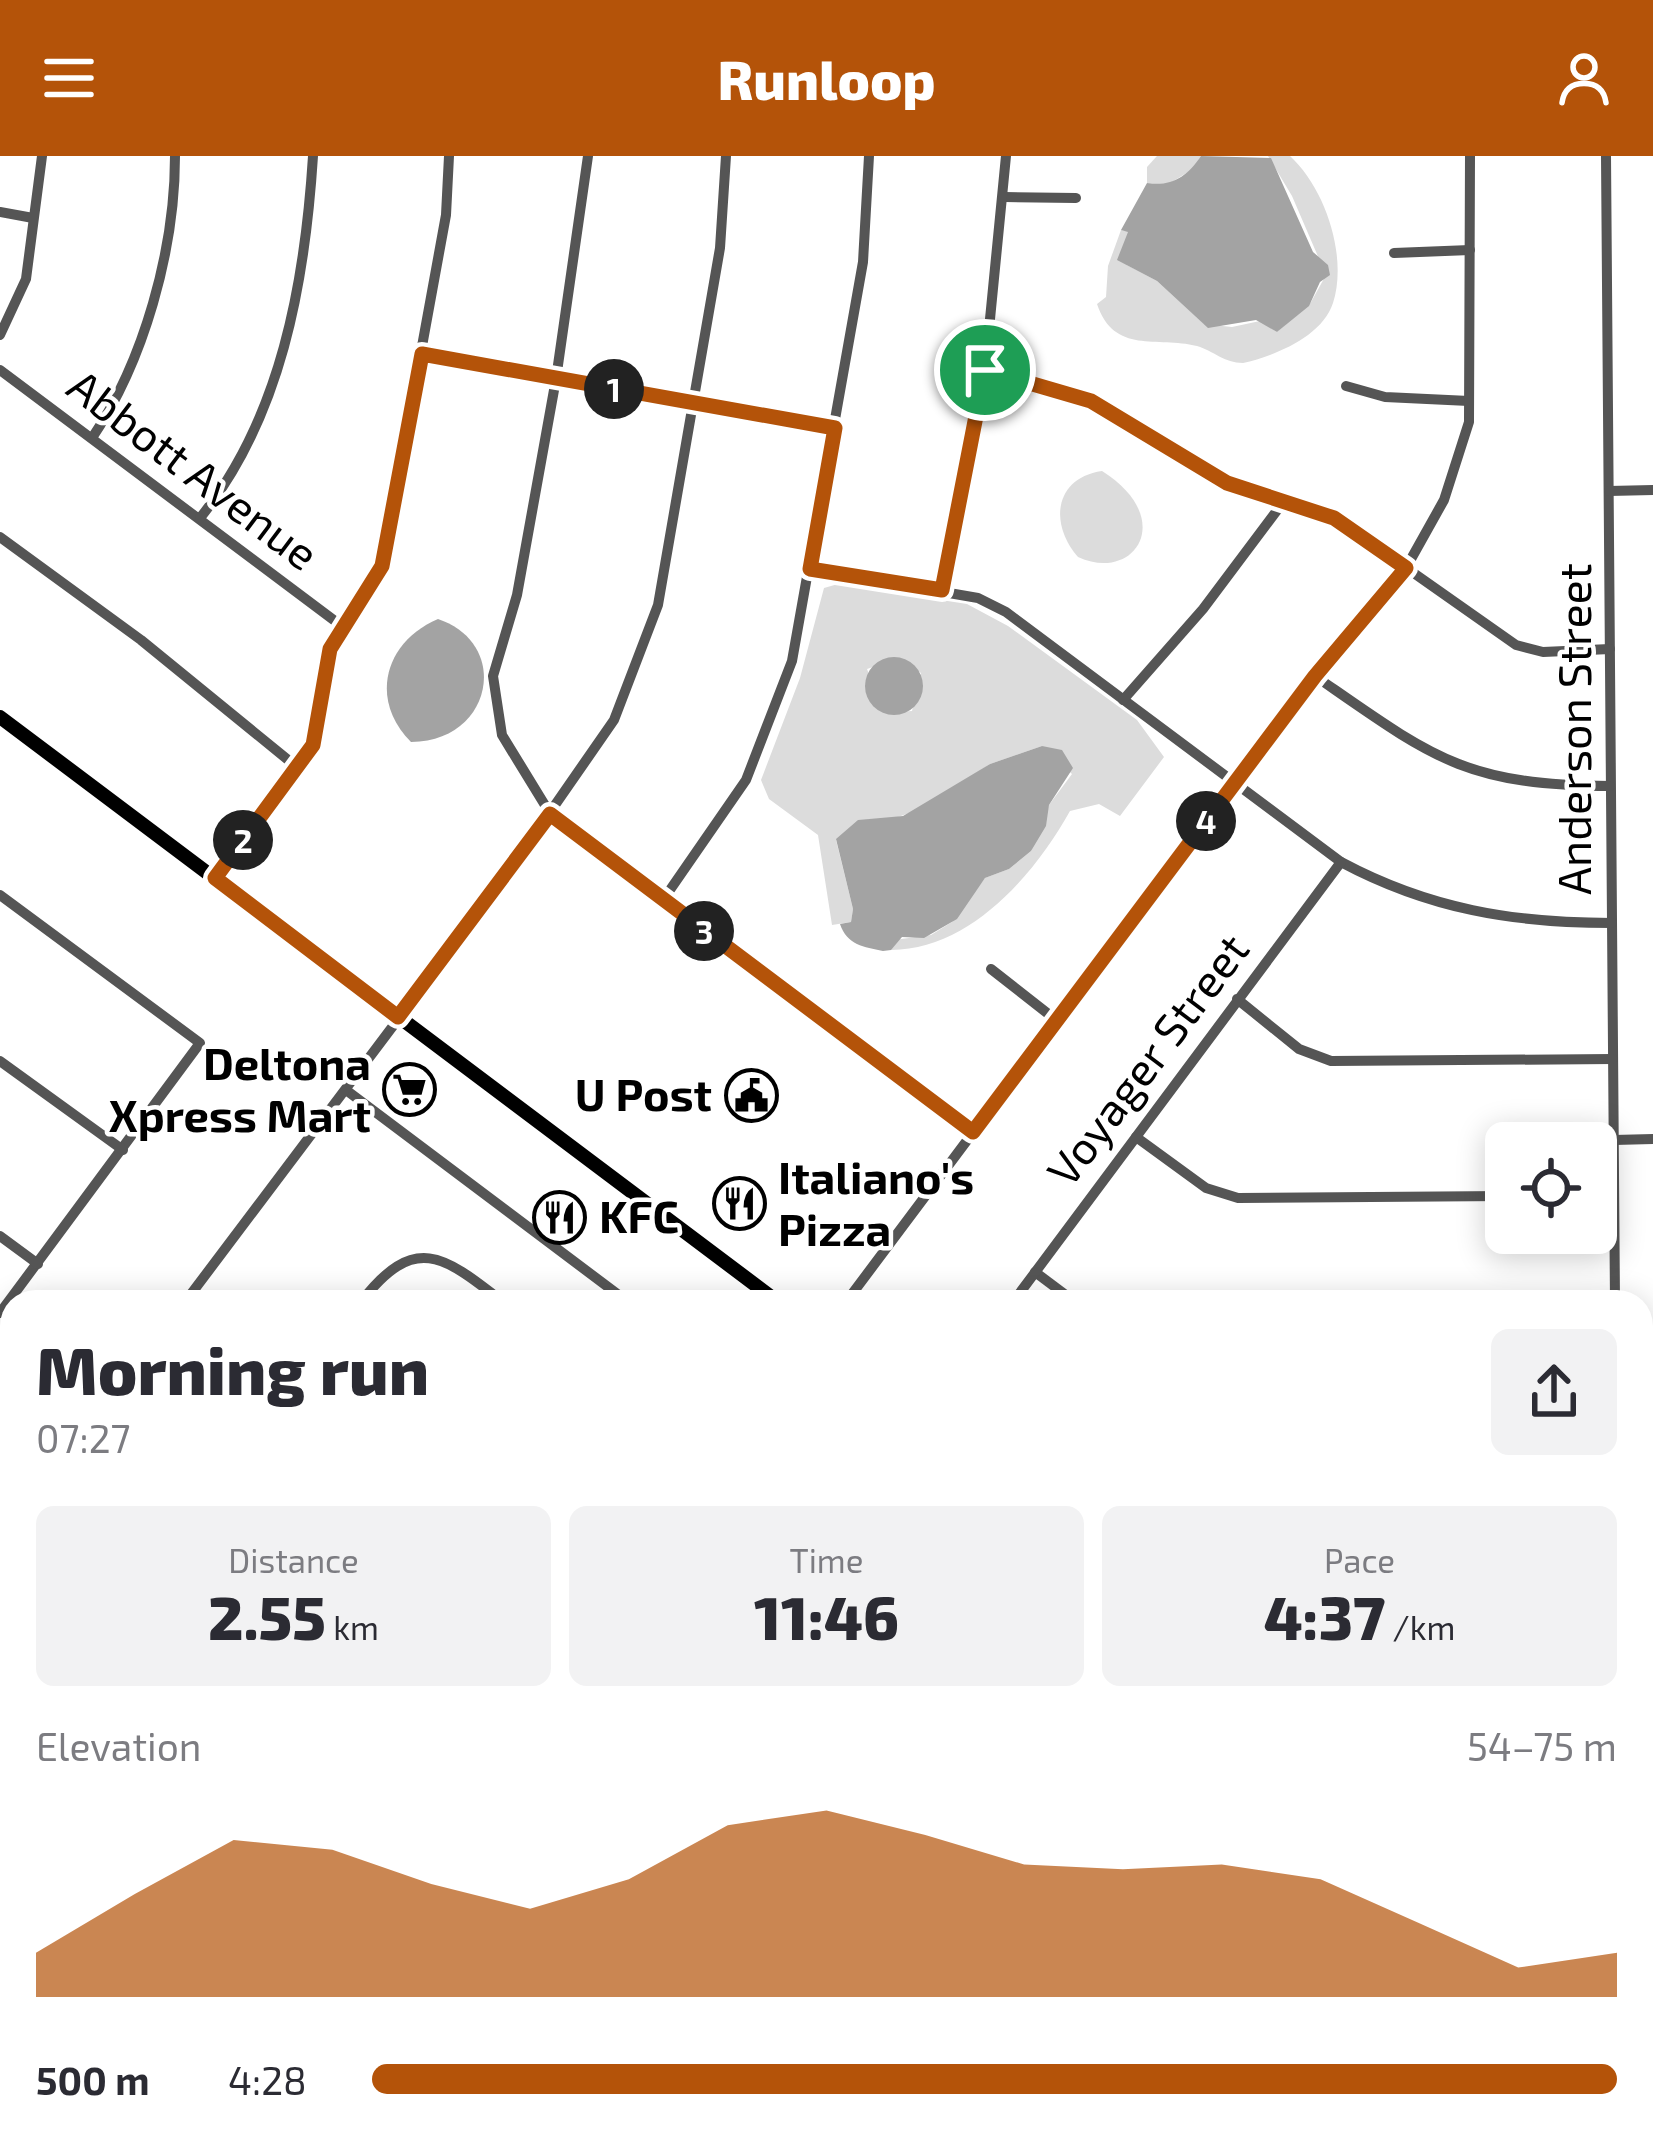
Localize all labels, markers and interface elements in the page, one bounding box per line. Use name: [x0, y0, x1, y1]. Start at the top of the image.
icon: menu: [36, 45, 102, 111]
icon: person: [1551, 45, 1617, 111]
text: Runloop: [718, 46, 936, 111]
pin: [934, 319, 1036, 421]
icon: arrive: [952, 337, 1018, 403]
street label: Abbott Avenue: [59, 357, 330, 580]
pin: 1: [584, 359, 644, 419]
text: 1: [607, 369, 621, 409]
street label: Anderson Street: [1546, 563, 1600, 895]
pin: 4: [1176, 791, 1236, 851]
text: 4: [1195, 801, 1217, 841]
pin: 2: [213, 810, 273, 870]
text: 2: [233, 820, 253, 860]
pin: 3: [674, 901, 734, 961]
text: 3: [695, 911, 713, 951]
street label: Voyager Street: [1034, 923, 1258, 1195]
place label: Deltona Xpress Mart: [109, 1035, 371, 1141]
supermarket icon: Deltona Xpress Mart: [382, 1062, 438, 1118]
place label: U Post: [575, 1066, 712, 1120]
public building icon: U Post: [723, 1067, 779, 1123]
map controls: [1485, 1122, 1617, 1254]
button: locate: [1485, 1122, 1617, 1254]
place label: Italiano's Pizza: [778, 1149, 974, 1255]
restaurant icon: Italiano's Pizza: [711, 1176, 767, 1232]
place label: KFC: [599, 1188, 679, 1242]
restaurant icon: KFC: [532, 1189, 588, 1245]
text: Morning run: [36, 1329, 429, 1408]
button: share: [1491, 1329, 1617, 1455]
text: 07:27: [36, 1414, 131, 1461]
text: Distance: [228, 1540, 359, 1580]
text: Time: [790, 1540, 864, 1580]
text: Pace: [1324, 1540, 1395, 1580]
text: 2.55: [208, 1580, 326, 1652]
text: 11:46: [754, 1580, 899, 1652]
text: 4:37: [1264, 1580, 1385, 1652]
text: km: [326, 1607, 379, 1647]
text: /km: [1385, 1607, 1455, 1647]
text: Elevation: [36, 1722, 201, 1769]
text: 54–75 m: [1467, 1722, 1617, 1769]
text: 500 m: [36, 2056, 150, 2103]
text: 4:28: [228, 2056, 307, 2103]

